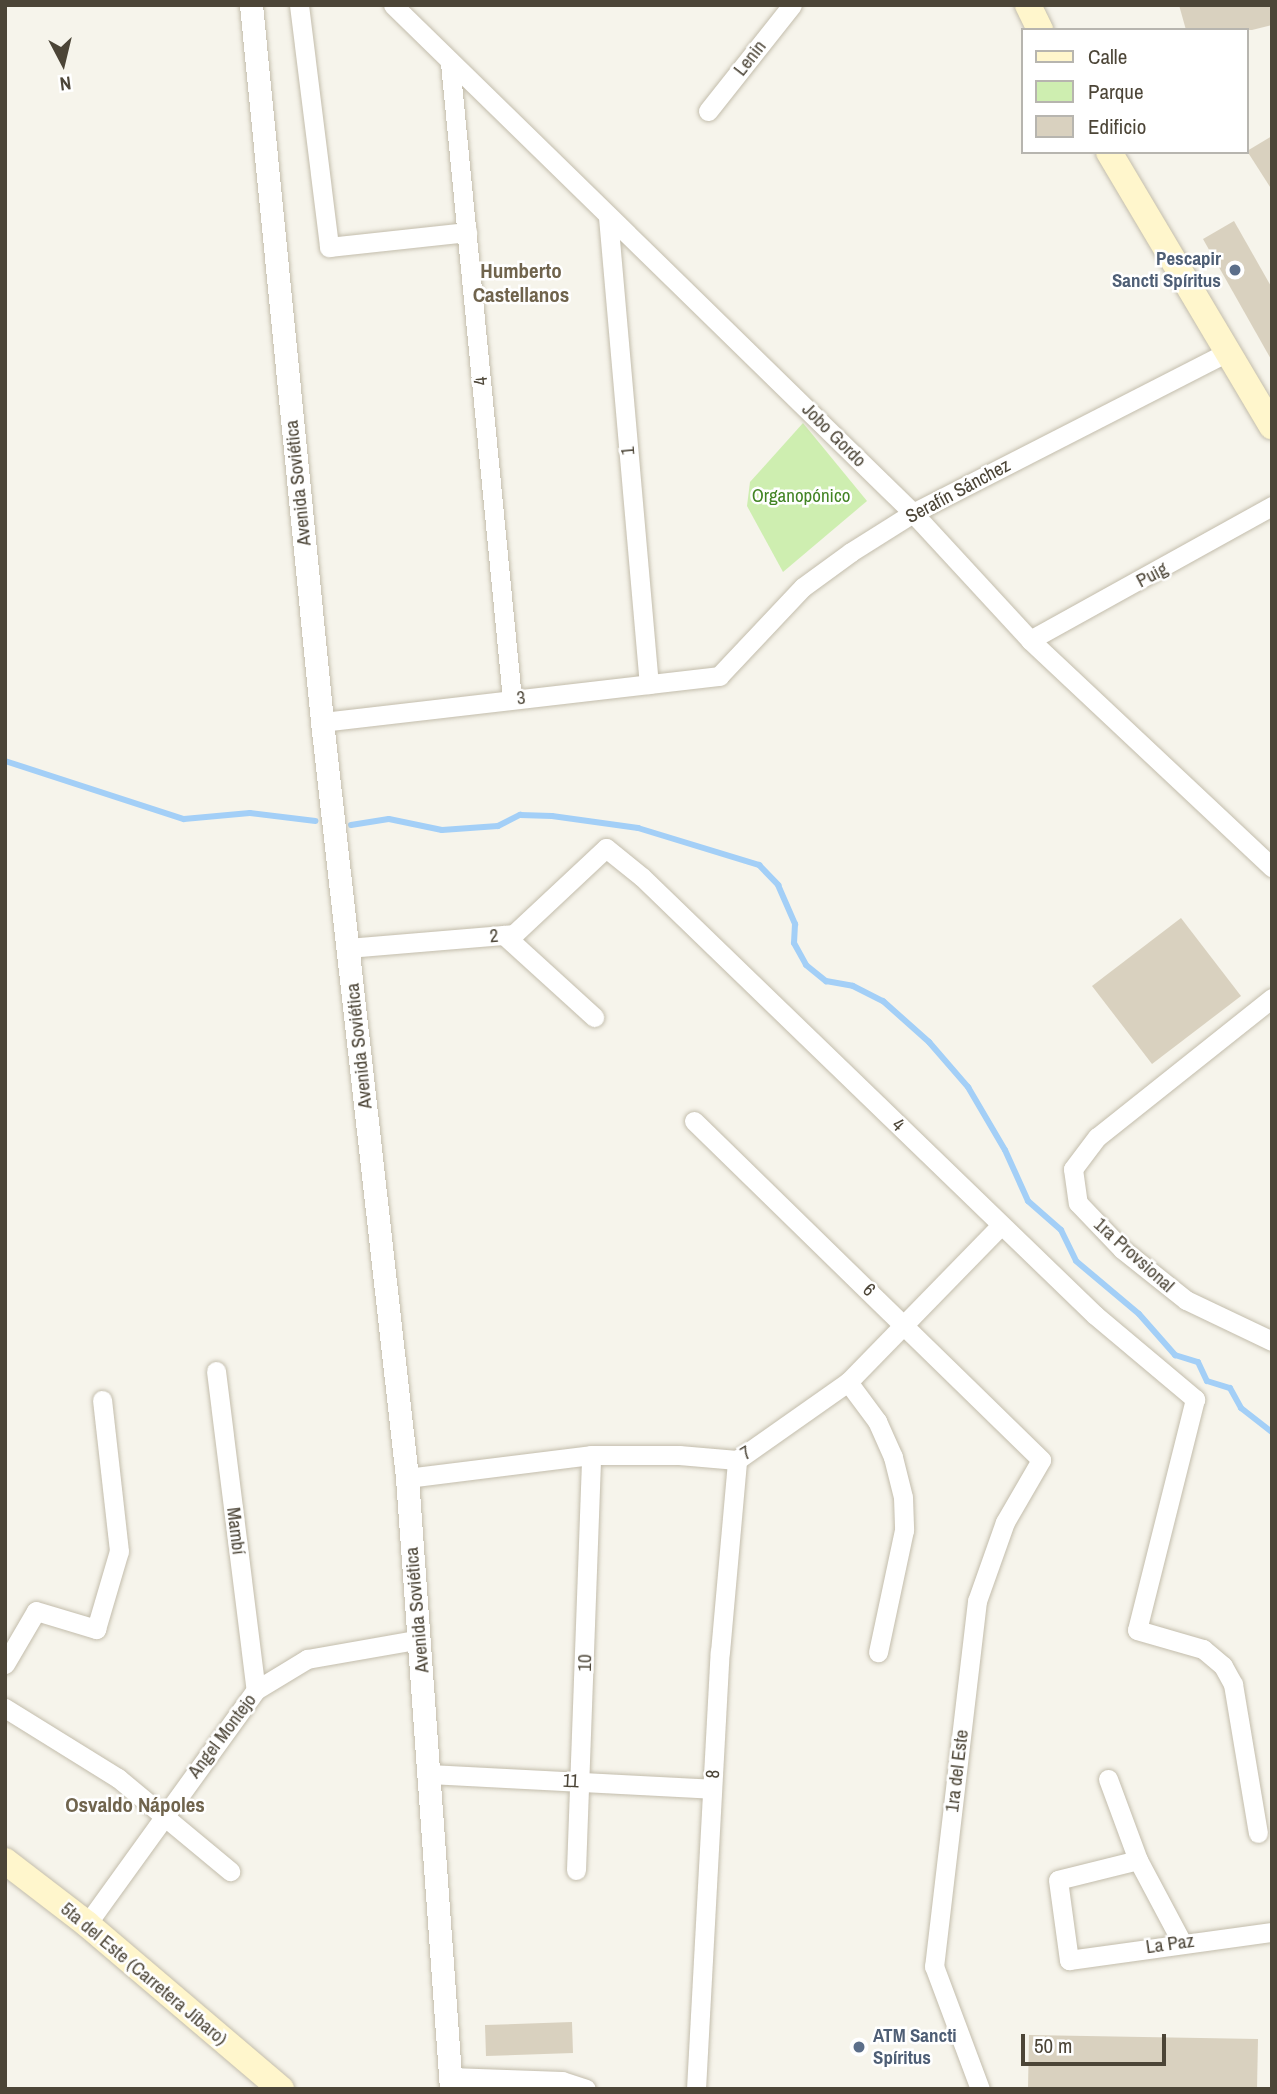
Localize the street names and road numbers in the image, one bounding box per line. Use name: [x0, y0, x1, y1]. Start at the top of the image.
street label: Lenin: [729, 36, 771, 80]
street label: 4: [469, 376, 493, 386]
street label: Jobo Gordo: [797, 398, 871, 472]
street label: Avenida Soviética: [280, 419, 316, 547]
street label: 1: [616, 446, 640, 456]
street label: Serafín Sánchez: [902, 454, 1014, 528]
street label: Puig: [1132, 557, 1172, 593]
street label: 3: [516, 686, 526, 710]
street label: 2: [489, 924, 499, 948]
street label: Avenida Soviética: [341, 982, 377, 1110]
street label: 4: [887, 1114, 909, 1136]
street label: 1ra Provsional: [1089, 1213, 1179, 1297]
street label: 6: [858, 1279, 880, 1301]
street label: 7: [736, 1441, 756, 1465]
street label: Mambí: [222, 1506, 250, 1556]
street label: Avenida Soviética: [400, 1546, 434, 1674]
street label: 10: [573, 1654, 597, 1672]
street label: Angel Montejo: [183, 1689, 261, 1783]
street label: 1ra del Este: [941, 1728, 973, 1814]
street label: 11: [562, 1769, 580, 1793]
street label: 8: [701, 1769, 725, 1779]
street label: 5ta del Este (Carretera Jíbaro): [56, 1898, 232, 2050]
street label: La Paz: [1144, 1929, 1196, 1959]

